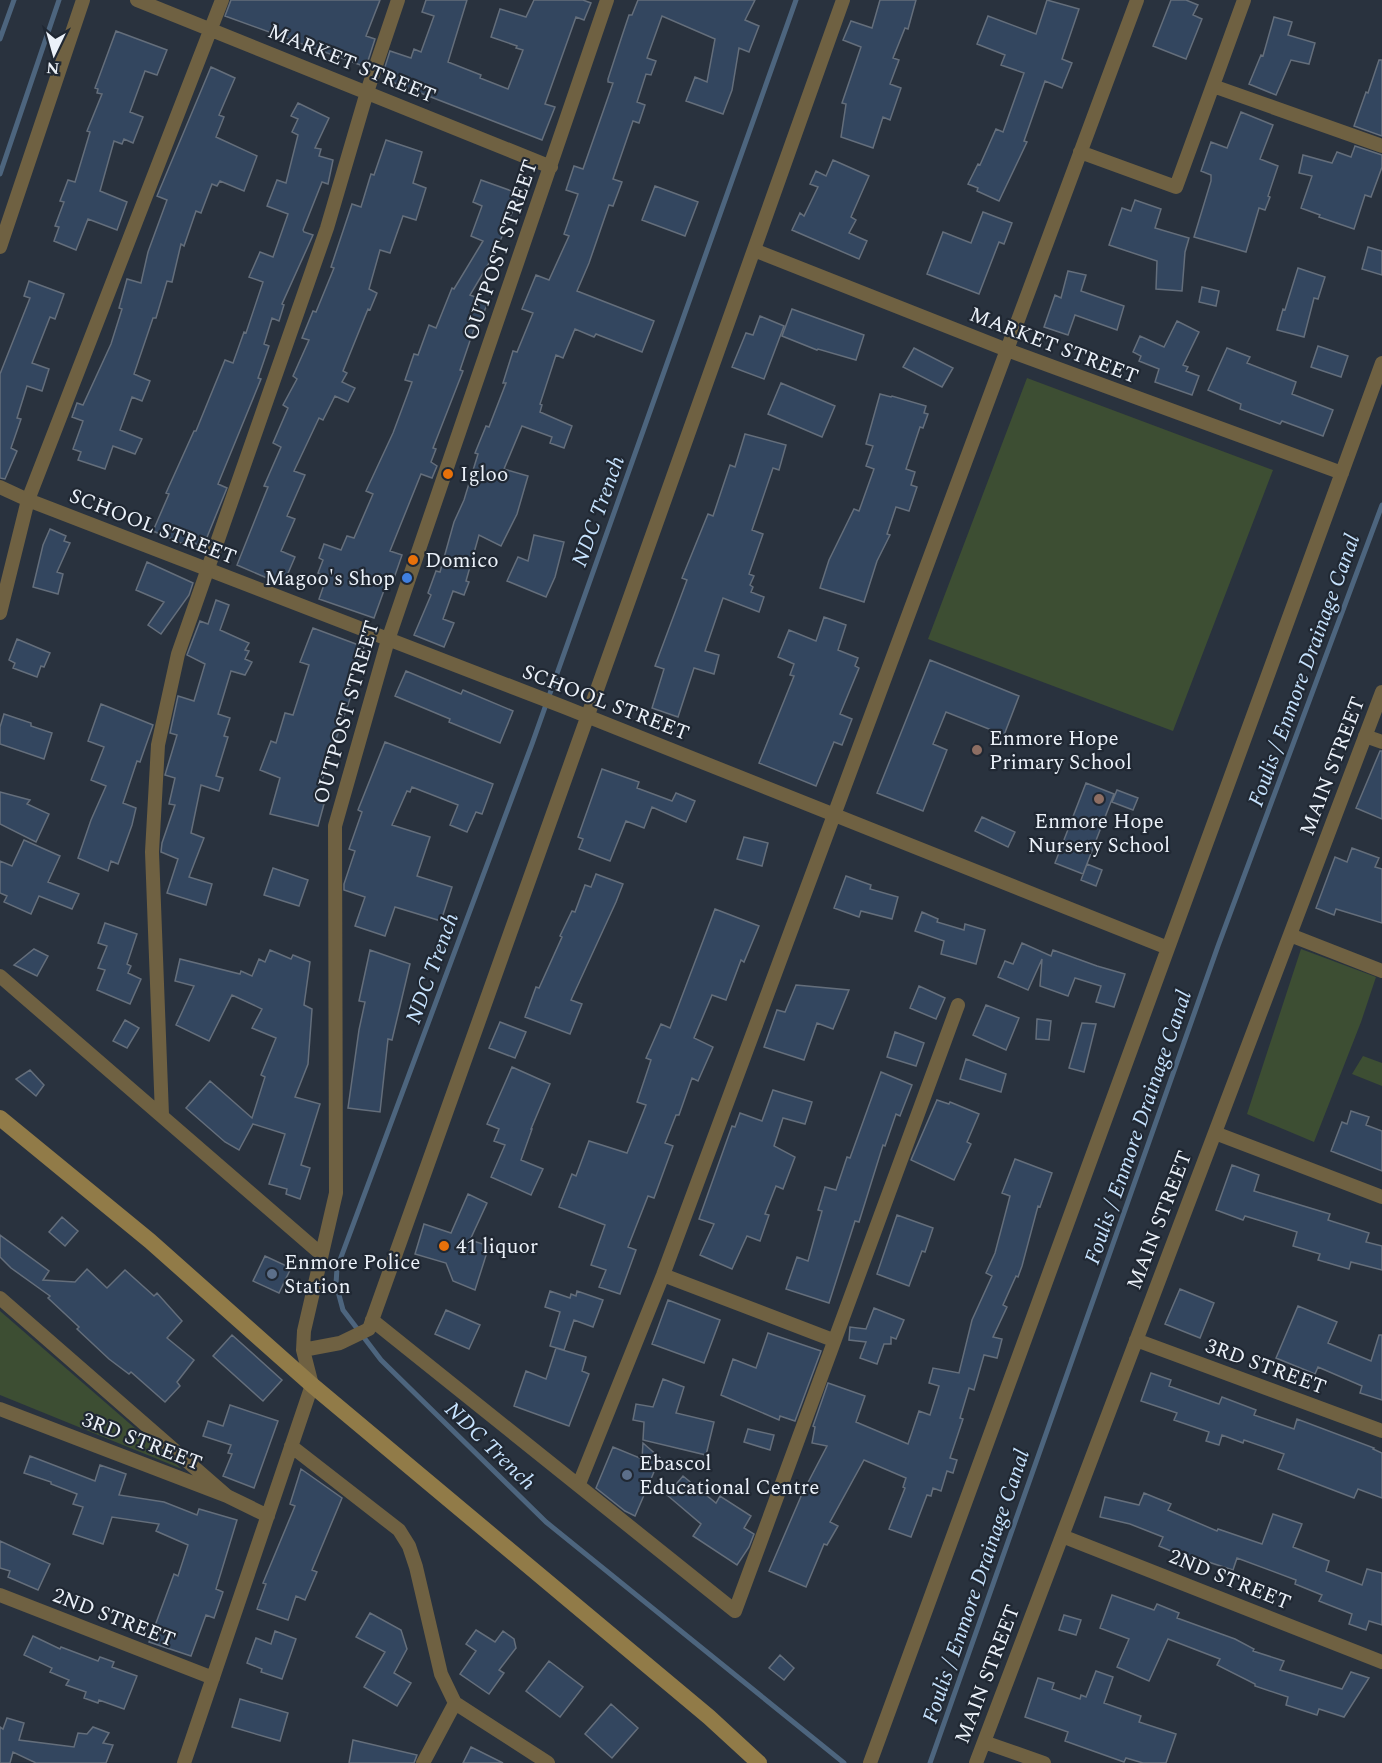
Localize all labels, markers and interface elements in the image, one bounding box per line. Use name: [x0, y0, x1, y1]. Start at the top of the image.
street label: MARKET STREET: [263, 16, 440, 112]
north arrow: [24, 24, 84, 84]
text: N: [45, 55, 60, 80]
street label: OUTPOST STREET: [455, 156, 547, 345]
street label: MARKET STREET: [964, 299, 1143, 393]
water label: NDC Trench: [563, 451, 634, 572]
place label: Igloo: [460, 459, 508, 491]
marker: Igloo: [441, 467, 455, 481]
street label: SCHOOL STREET: [64, 480, 241, 574]
water label: Foulis / Enmore Drainage Canal: [1240, 529, 1369, 812]
place label: Domico: [425, 545, 499, 577]
marker: Domico: [406, 553, 420, 567]
place label: Magoo's Shop: [264, 563, 395, 595]
marker: Magoo's Shop: [400, 571, 414, 585]
street label: OUTPOST STREET: [305, 617, 388, 808]
street label: SCHOOL STREET: [517, 656, 694, 750]
street label: MAIN STREET: [1292, 692, 1374, 841]
place label: Enmore Hope Primary School: [989, 723, 1132, 779]
marker: Enmore Hope Primary School: [970, 743, 984, 757]
marker: Enmore Hope Nursery School: [1092, 792, 1106, 806]
place label: Enmore Hope Nursery School: [1028, 806, 1170, 862]
water label: NDC Trench: [397, 908, 468, 1029]
water label: Foulis / Enmore Drainage Canal: [1076, 986, 1201, 1269]
street label: MAIN STREET: [1119, 1146, 1201, 1295]
place label: 41 liquor: [456, 1231, 538, 1263]
marker: 41 liquor: [437, 1239, 451, 1253]
place label: Enmore Police Station: [284, 1247, 420, 1303]
marker: Enmore Police Station: [265, 1267, 279, 1281]
street label: 3RD STREET: [1201, 1330, 1331, 1404]
water label: NDC Trench: [437, 1394, 543, 1498]
street label: 3RD STREET: [77, 1404, 206, 1480]
water label: Foulis / Enmore Drainage Canal: [914, 1445, 1039, 1728]
place label: Ebascol Educational Centre: [639, 1448, 819, 1504]
marker: Ebascol Educational Centre: [620, 1468, 634, 1482]
street label: 2ND STREET: [1164, 1541, 1296, 1619]
street label: 2ND STREET: [48, 1580, 180, 1656]
street label: MAIN STREET: [947, 1600, 1029, 1749]

